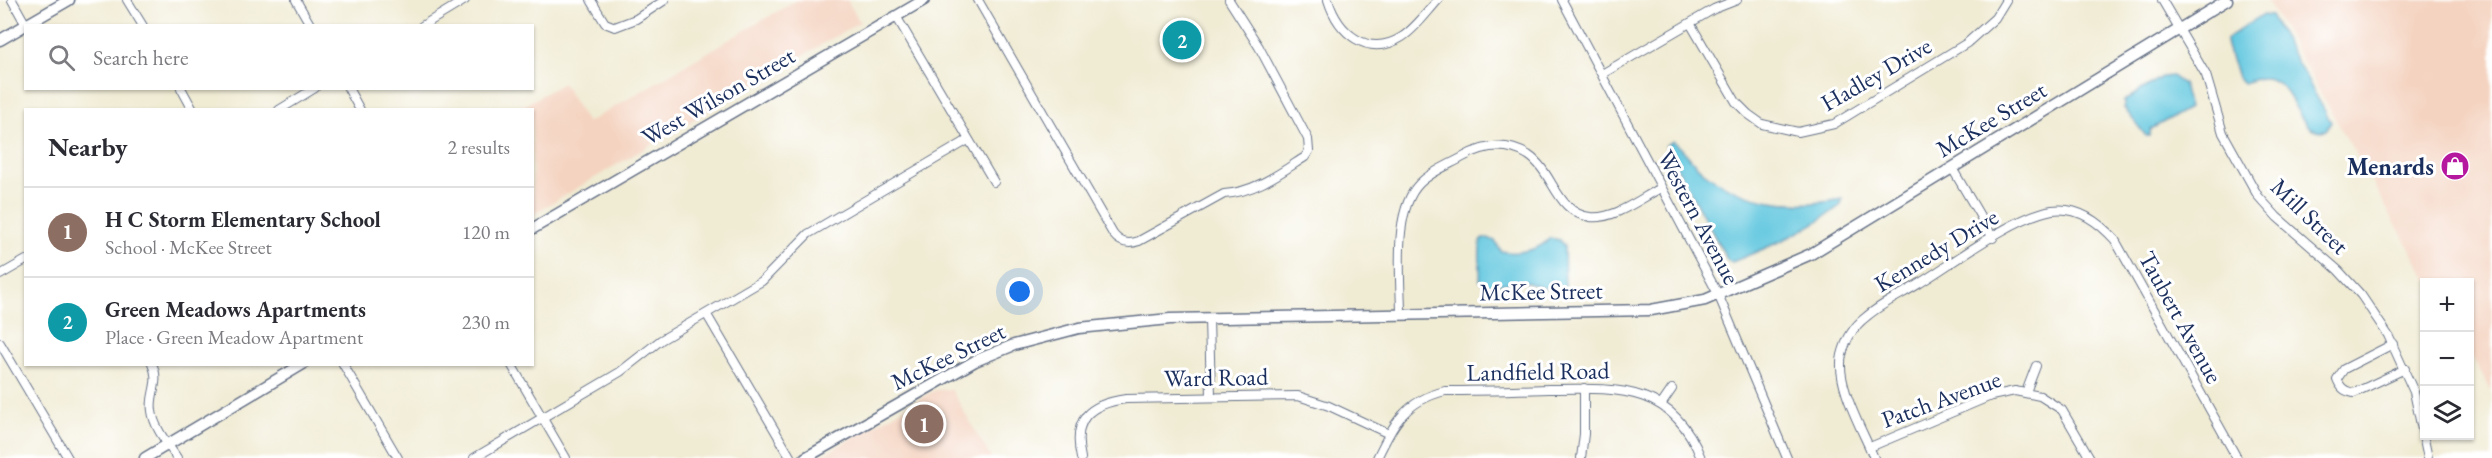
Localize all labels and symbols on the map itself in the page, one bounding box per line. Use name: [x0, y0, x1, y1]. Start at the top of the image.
pin: 2: [1162, 18, 1202, 63]
street label: Hadley Drive: [1815, 30, 1937, 118]
street label: West Wilson Street: [636, 39, 801, 152]
street label: McKee Street: [1930, 74, 2052, 164]
street label: Western Avenue: [1651, 144, 1747, 290]
shop icon: Menards: [2439, 150, 2471, 182]
place label: Menards: [2347, 151, 2434, 182]
street label: Mill Street: [2265, 171, 2356, 261]
street label: Kennedy Drive: [1868, 201, 2004, 299]
street label: Taubert Avenue: [2132, 245, 2230, 389]
street label: McKee Street: [1479, 274, 1603, 308]
your location: [1005, 277, 1034, 306]
street label: McKee Street: [886, 315, 1011, 397]
street label: Landfield Road: [1466, 354, 1611, 388]
street label: Ward Road: [1164, 361, 1269, 393]
street label: Patch Avenue: [1877, 363, 2005, 435]
pin: 1: [904, 402, 944, 446]

